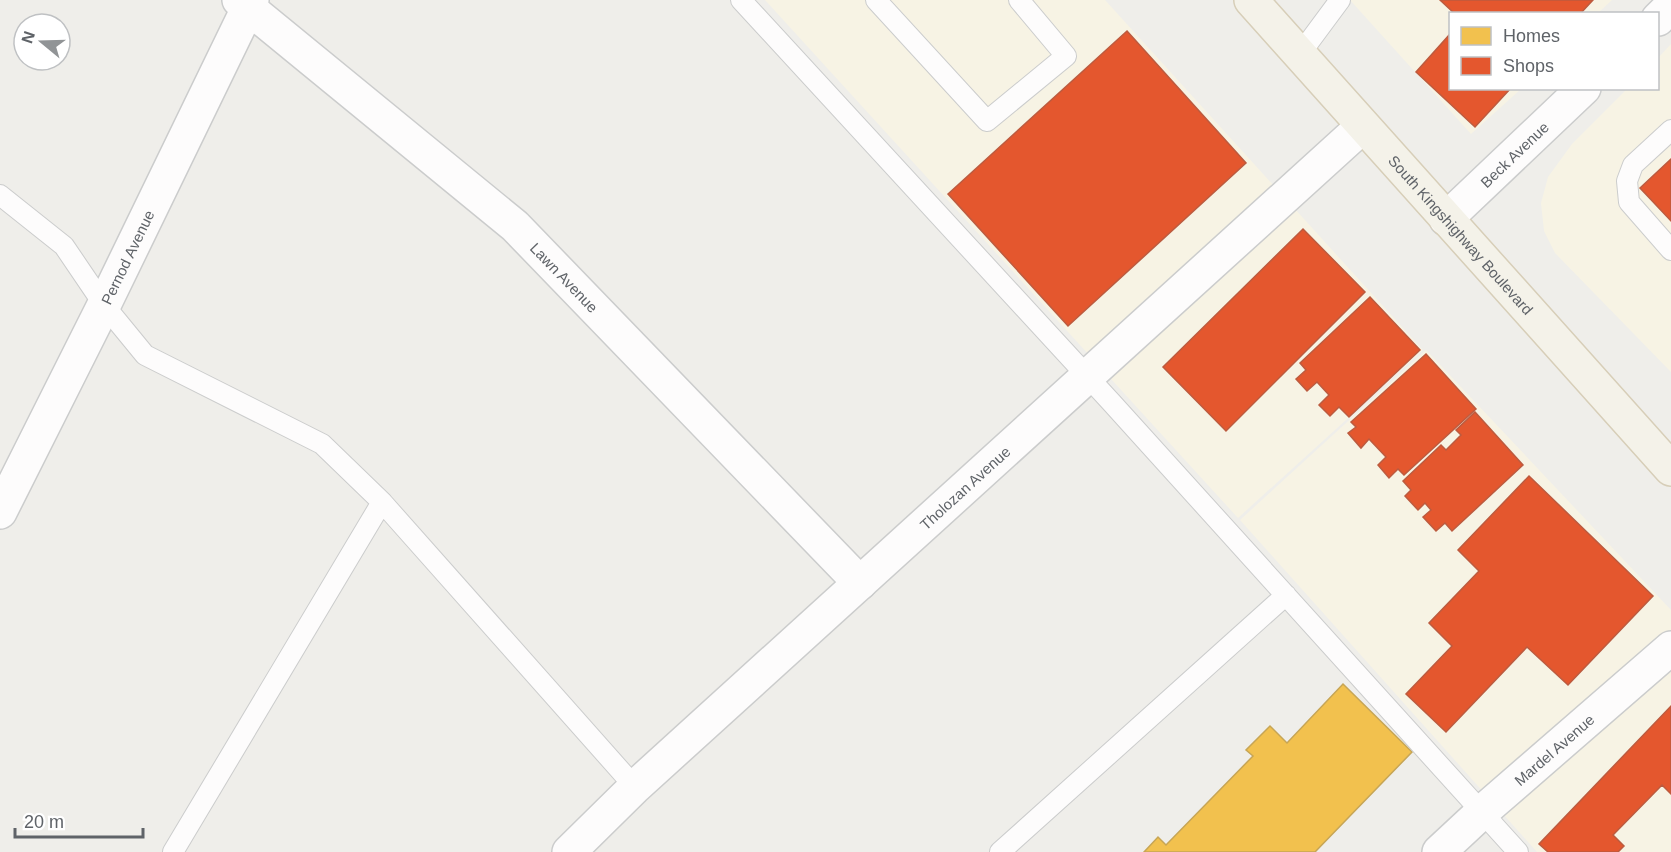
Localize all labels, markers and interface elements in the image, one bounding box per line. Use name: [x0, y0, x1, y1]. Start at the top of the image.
north arrow: [12, 12, 72, 72]
legend: [1449, 12, 1659, 90]
text: Homes: [1503, 26, 1560, 46]
text: N: [18, 29, 38, 46]
text: Shops: [1503, 56, 1554, 76]
street label: Beck Avenue: [1477, 118, 1552, 191]
street label: South Kingshighway Boulevard: [1386, 152, 1537, 318]
street label: Pernod Avenue: [97, 207, 157, 307]
street label: Lawn Avenue: [527, 239, 602, 315]
street label: Tholozan Avenue: [916, 442, 1013, 533]
street label: Mardel Avenue: [1511, 710, 1597, 789]
scale bar: [15, 801, 142, 839]
text: 20 m: [24, 812, 64, 832]

